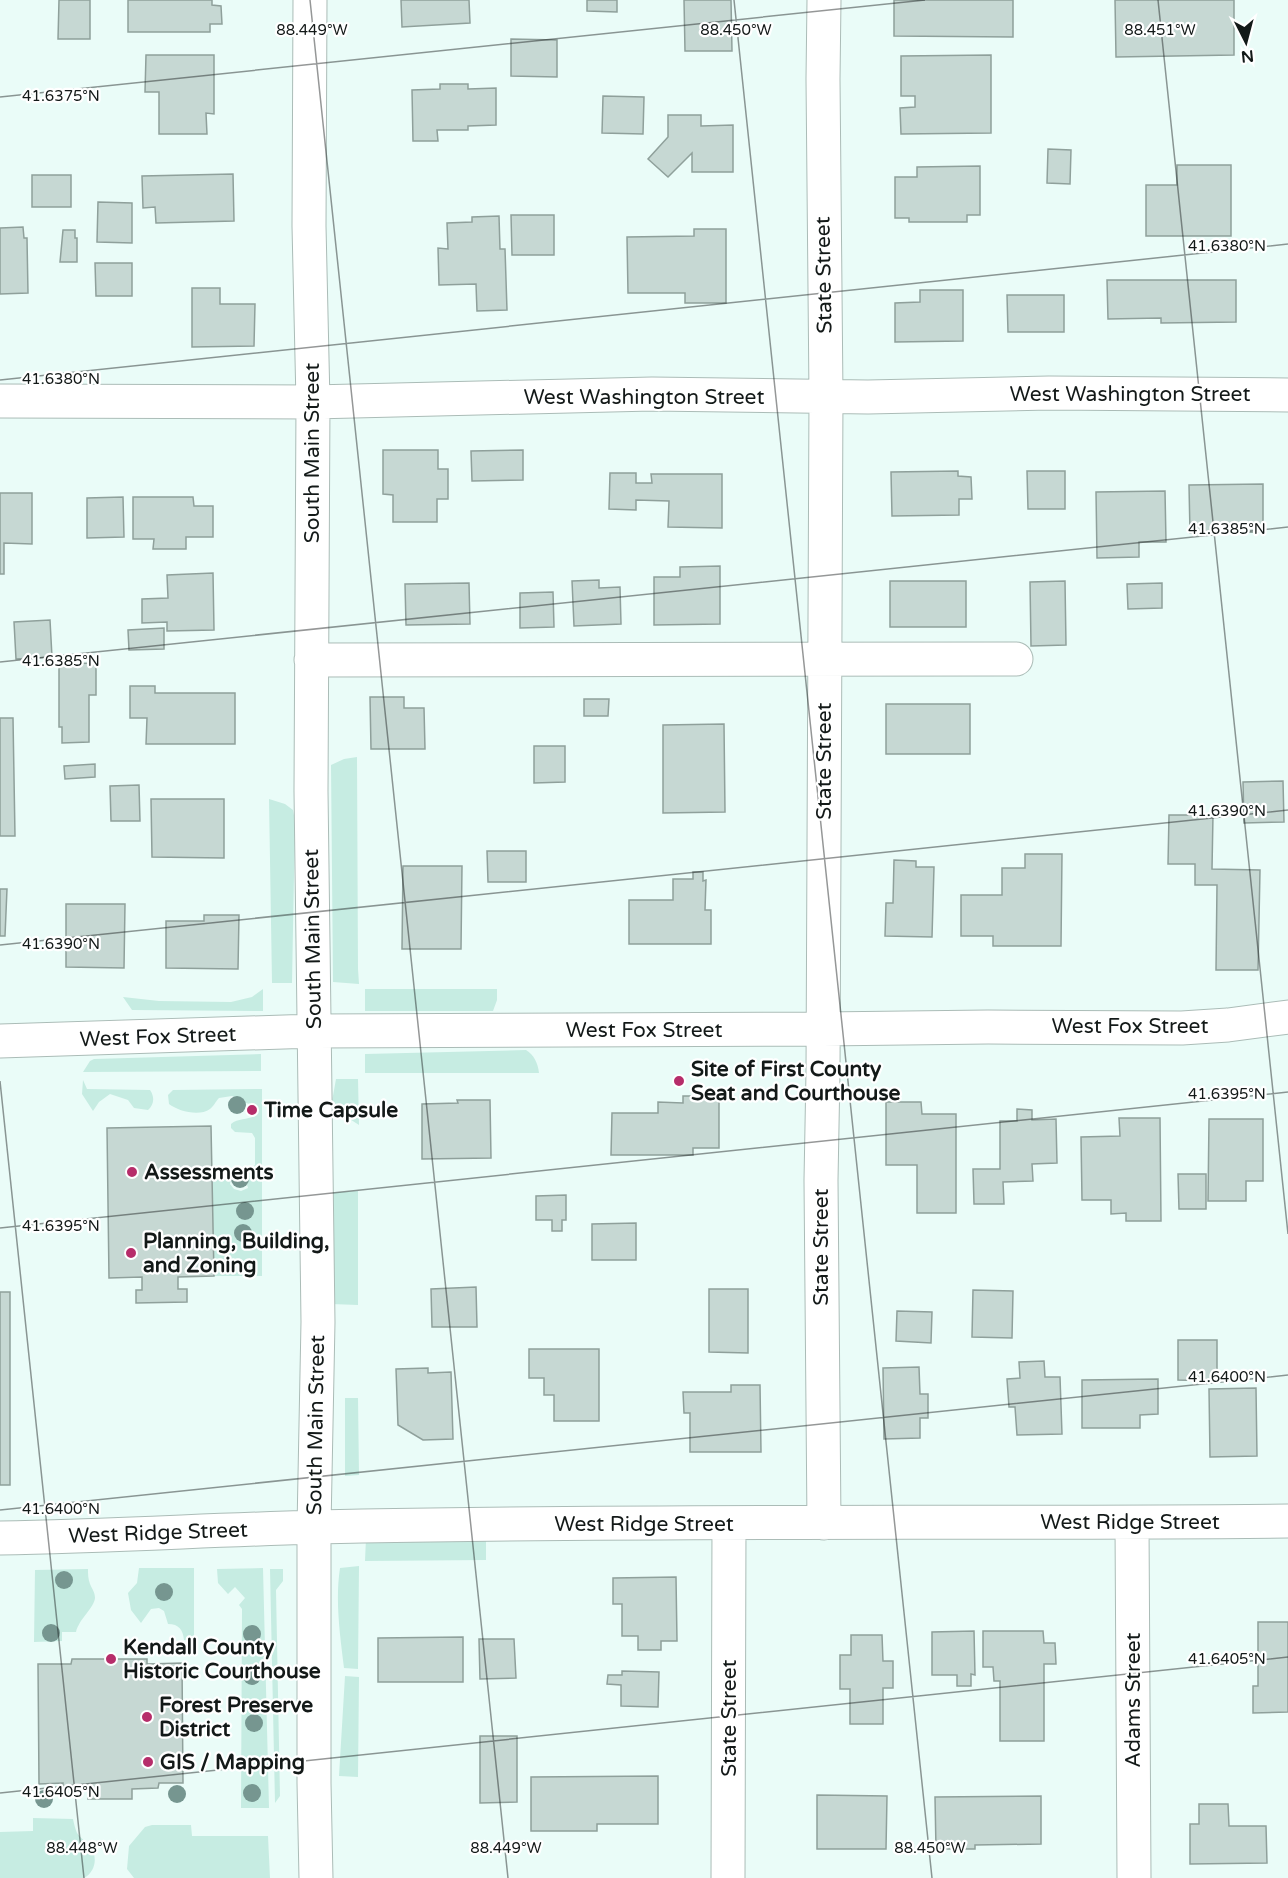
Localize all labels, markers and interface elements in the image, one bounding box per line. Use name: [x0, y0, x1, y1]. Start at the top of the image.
north arrow: [1216, 12, 1276, 72]
text: 88.449°W: [276, 21, 348, 39]
text: 88.450°W: [700, 21, 772, 39]
text: 88.451°W: [1124, 21, 1196, 39]
text: N: [1240, 45, 1255, 67]
text: 41.6375°N: [22, 87, 100, 105]
street label: State Street: [810, 216, 838, 334]
text: 41.6380°N: [1188, 237, 1266, 255]
street label: South Main Street: [300, 363, 325, 543]
text: 41.6380°N: [22, 370, 100, 388]
street label: West Washington Street: [1010, 382, 1250, 407]
street label: West Washington Street: [524, 385, 764, 410]
text: 41.6385°N: [1188, 520, 1266, 538]
text: 41.6385°N: [22, 652, 100, 670]
street label: State Street: [812, 702, 837, 820]
text: 41.6390°N: [1188, 802, 1266, 820]
street label: South Main Street: [299, 849, 327, 1029]
text: 41.6390°N: [22, 935, 100, 953]
street label: West Fox Street: [1052, 1014, 1208, 1039]
street label: West Fox Street: [566, 1018, 722, 1043]
street label: West Fox Street: [79, 1022, 237, 1052]
place label: Site of First County Seat and Courthouse: [691, 1057, 900, 1106]
marker: Site of First County Seat and Courthouse: [672, 1074, 686, 1088]
text: 41.6395°N: [1188, 1085, 1266, 1103]
place label: Time Capsule: [263, 1098, 398, 1123]
marker: Time Capsule: [245, 1103, 259, 1117]
place label: Assessments: [144, 1160, 274, 1185]
marker: Assessments: [125, 1165, 139, 1179]
street label: State Street: [809, 1188, 834, 1306]
text: 41.6395°N: [22, 1217, 100, 1235]
place label: Planning, Building, and Zoning: [143, 1229, 329, 1278]
marker: Planning, Building, and Zoning: [124, 1246, 138, 1260]
street label: South Main Street: [302, 1335, 330, 1515]
text: 41.6400°N: [1188, 1368, 1266, 1386]
text: 41.6400°N: [22, 1500, 100, 1518]
street label: West Ridge Street: [1040, 1510, 1220, 1535]
street label: West Ridge Street: [554, 1512, 734, 1537]
street label: West Ridge Street: [68, 1517, 248, 1549]
street label: Adams Street: [1121, 1632, 1146, 1768]
place label: Kendall County Historic Courthouse: [123, 1635, 321, 1684]
text: 41.6405°N: [1188, 1650, 1266, 1668]
marker: Kendall County Historic Courthouse: [104, 1652, 118, 1666]
street label: State Street: [717, 1659, 742, 1777]
place label: Forest Preserve District: [159, 1693, 313, 1742]
marker: Forest Preserve District: [140, 1710, 154, 1724]
place label: GIS / Mapping: [160, 1750, 305, 1775]
marker: GIS / Mapping: [141, 1755, 155, 1769]
text: 41.6405°N: [22, 1783, 100, 1801]
text: 88.448°W: [46, 1839, 118, 1857]
text: 88.449°W: [470, 1839, 542, 1857]
text: 88.450°W: [894, 1839, 966, 1857]

